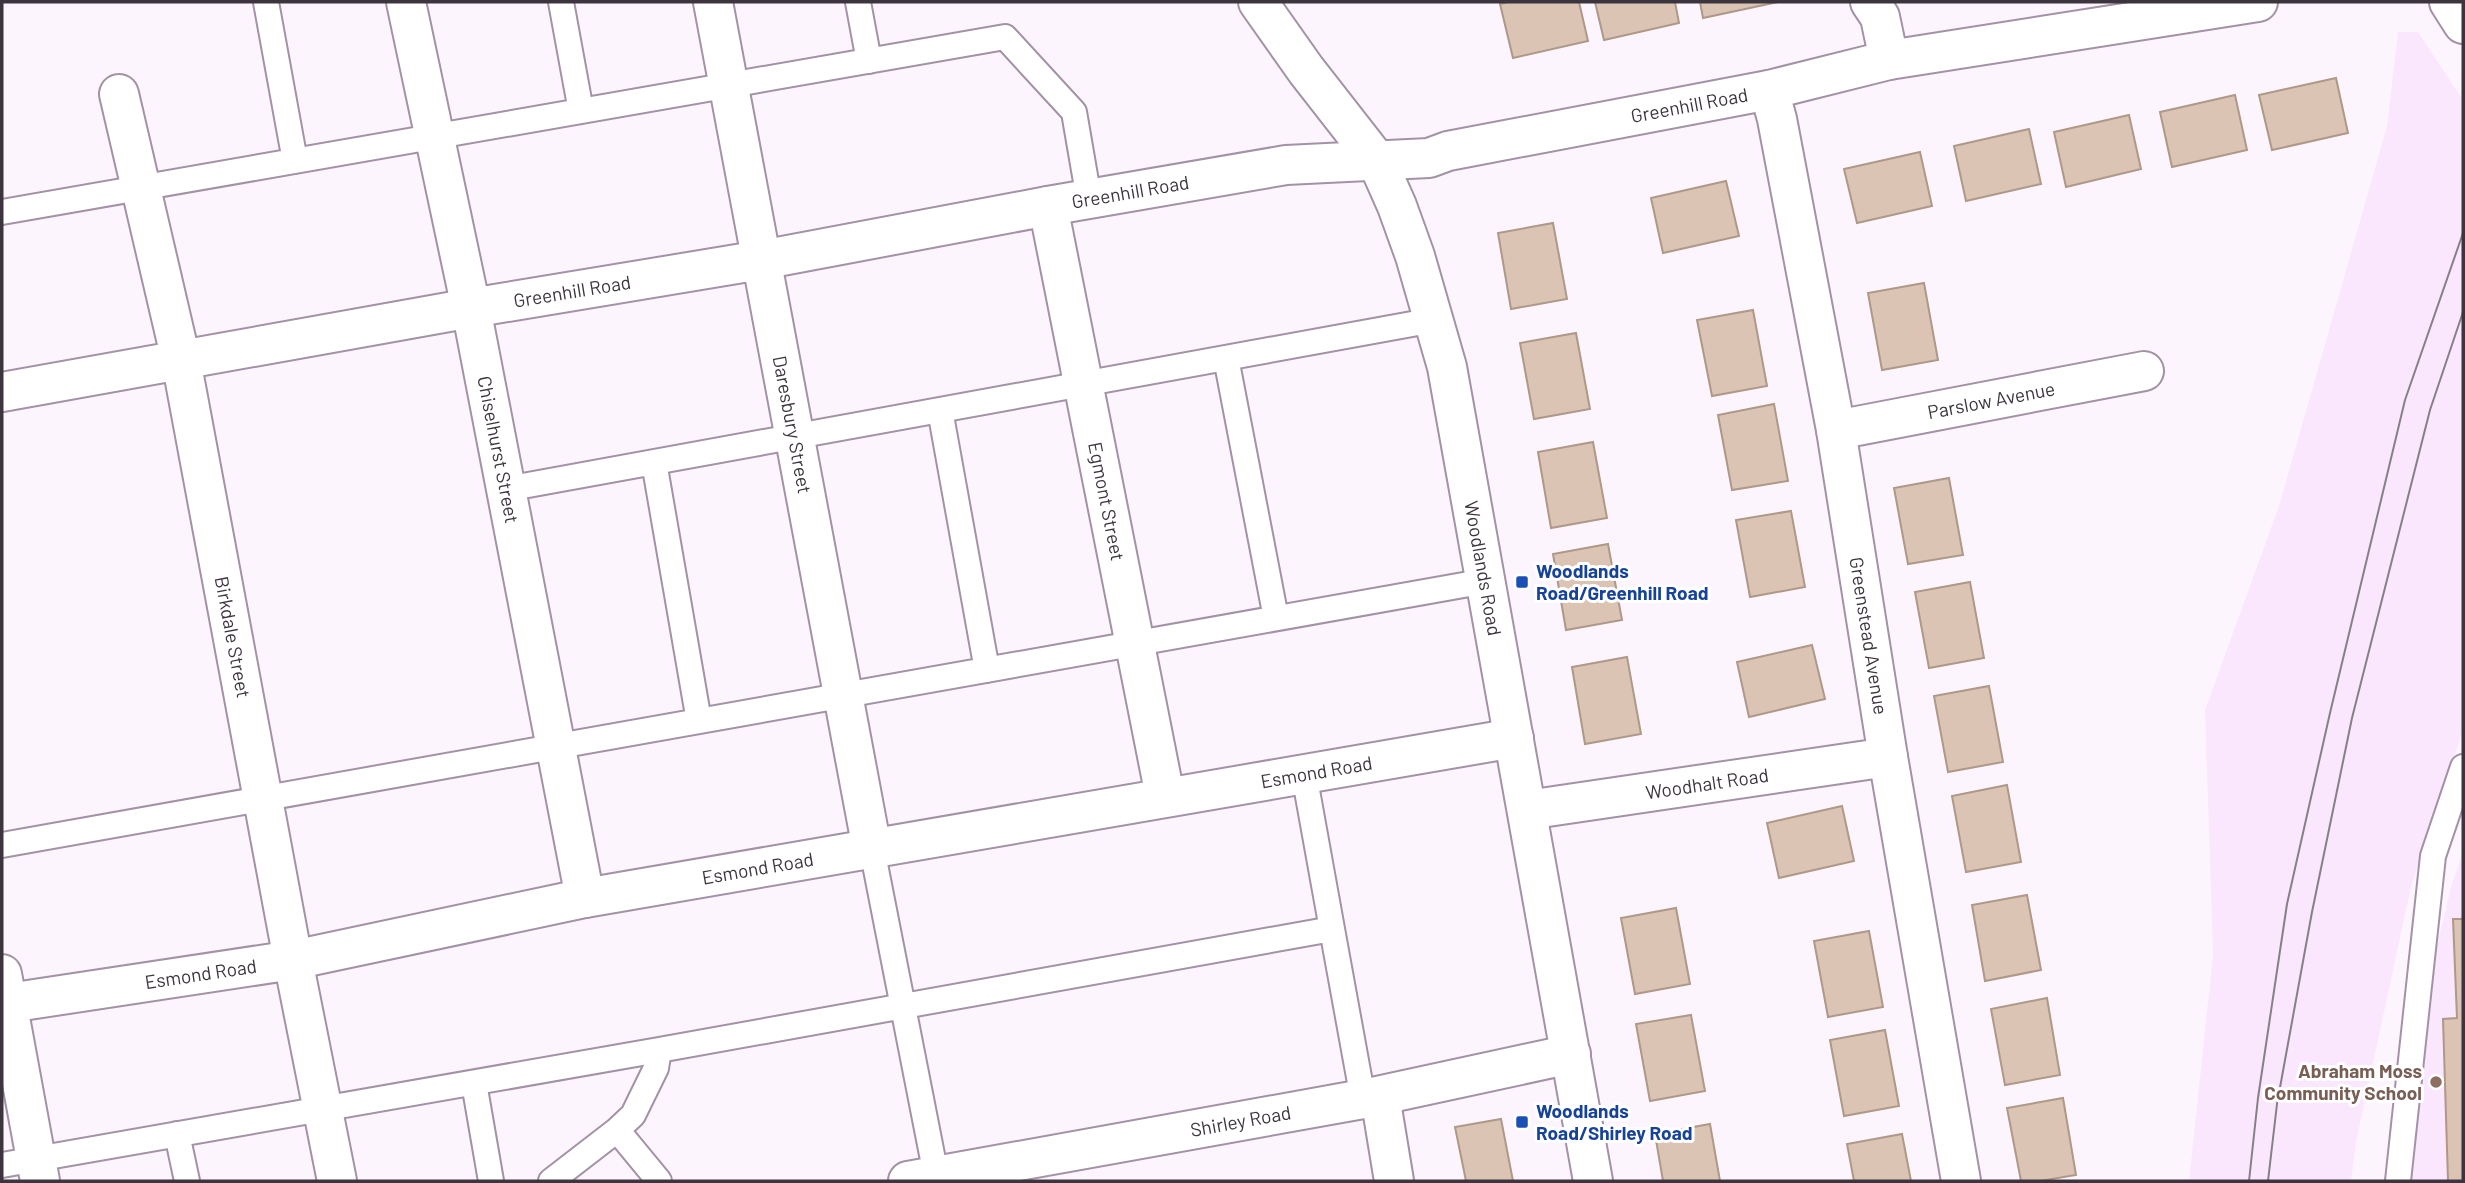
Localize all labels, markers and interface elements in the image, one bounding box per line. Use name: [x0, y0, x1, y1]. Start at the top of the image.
street label: Greenhill Road: [1629, 82, 1750, 127]
street label: Greenhill Road: [1070, 170, 1191, 213]
street label: Greenhill Road: [512, 270, 633, 312]
street label: Daresbury Street: [769, 354, 817, 495]
street label: Chiselhurst Street: [473, 374, 524, 525]
street label: Parslow Avenue: [1925, 376, 2057, 423]
street label: Egmont Street: [1084, 440, 1130, 563]
street label: Woodlands Road: [1460, 499, 1507, 637]
street label: Greenstead Avenue: [1845, 555, 1893, 716]
place label: Woodlands Road/Greenhill Road: [1536, 559, 1708, 604]
street label: Birkdale Street: [211, 574, 256, 700]
marker: Woodlands Road/Greenhill Road: [1514, 574, 1530, 590]
street label: Esmond Road: [1259, 751, 1374, 792]
street label: Woodhalt Road: [1644, 763, 1770, 803]
street label: Esmond Road: [700, 847, 815, 889]
street label: Esmond Road: [143, 954, 258, 993]
place label: Abraham Moss Community School: [2264, 1059, 2422, 1104]
marker: Abraham Moss Community School: [2428, 1074, 2444, 1090]
place label: Woodlands Road/Shirley Road: [1536, 1099, 1692, 1144]
street label: Shirley Road: [1188, 1100, 1293, 1141]
marker: Woodlands Road/Shirley Road: [1514, 1114, 1530, 1130]

